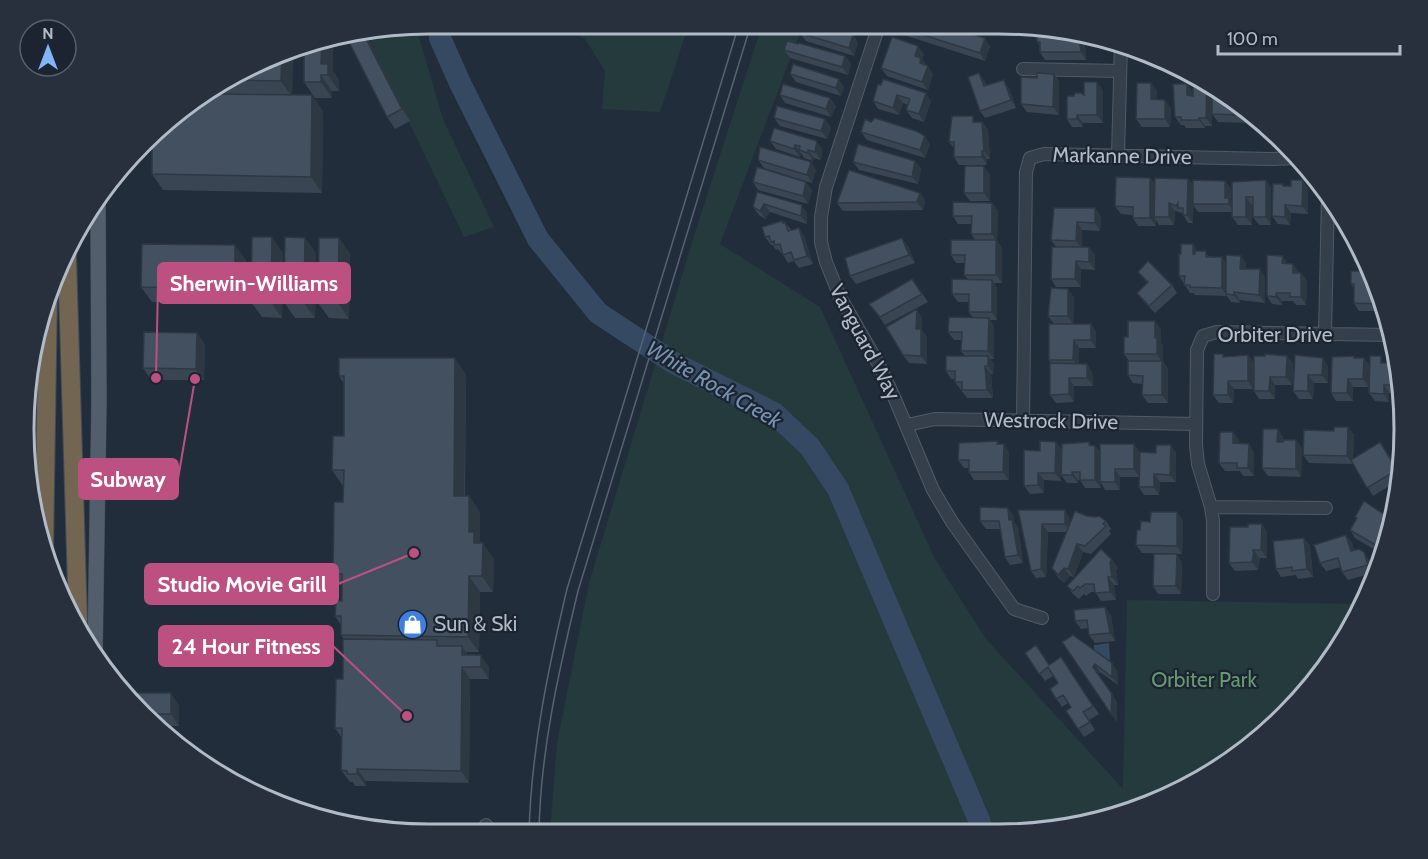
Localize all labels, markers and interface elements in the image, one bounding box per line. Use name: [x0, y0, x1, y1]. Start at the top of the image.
north arrow: [18, 18, 78, 78]
scale bar: [1218, 18, 1400, 56]
text: N: [42, 24, 54, 43]
text: 100 m: [1227, 28, 1278, 50]
street label: Markanne Drive: [1052, 142, 1192, 169]
callout: Sherwin-Williams: [158, 263, 350, 303]
text: Sherwin-Williams: [170, 270, 338, 297]
street label: Vanguard Way: [825, 280, 907, 404]
street label: Orbiter Drive: [1218, 322, 1333, 347]
water label: White Rock Creek: [641, 335, 787, 434]
street label: Westrock Drive: [984, 407, 1119, 434]
callout: Subway: [79, 459, 178, 499]
text: Subway: [90, 466, 166, 493]
callout: Studio Movie Grill: [145, 564, 338, 604]
text: Studio Movie Grill: [158, 571, 327, 598]
shop icon: Sun & Ski: [397, 608, 429, 640]
place label: Sun & Ski: [434, 611, 517, 636]
callout: 24 Hour Fitness: [159, 626, 333, 666]
text: 24 Hour Fitness: [171, 633, 321, 660]
park label: Orbiter Park: [1151, 667, 1257, 692]

